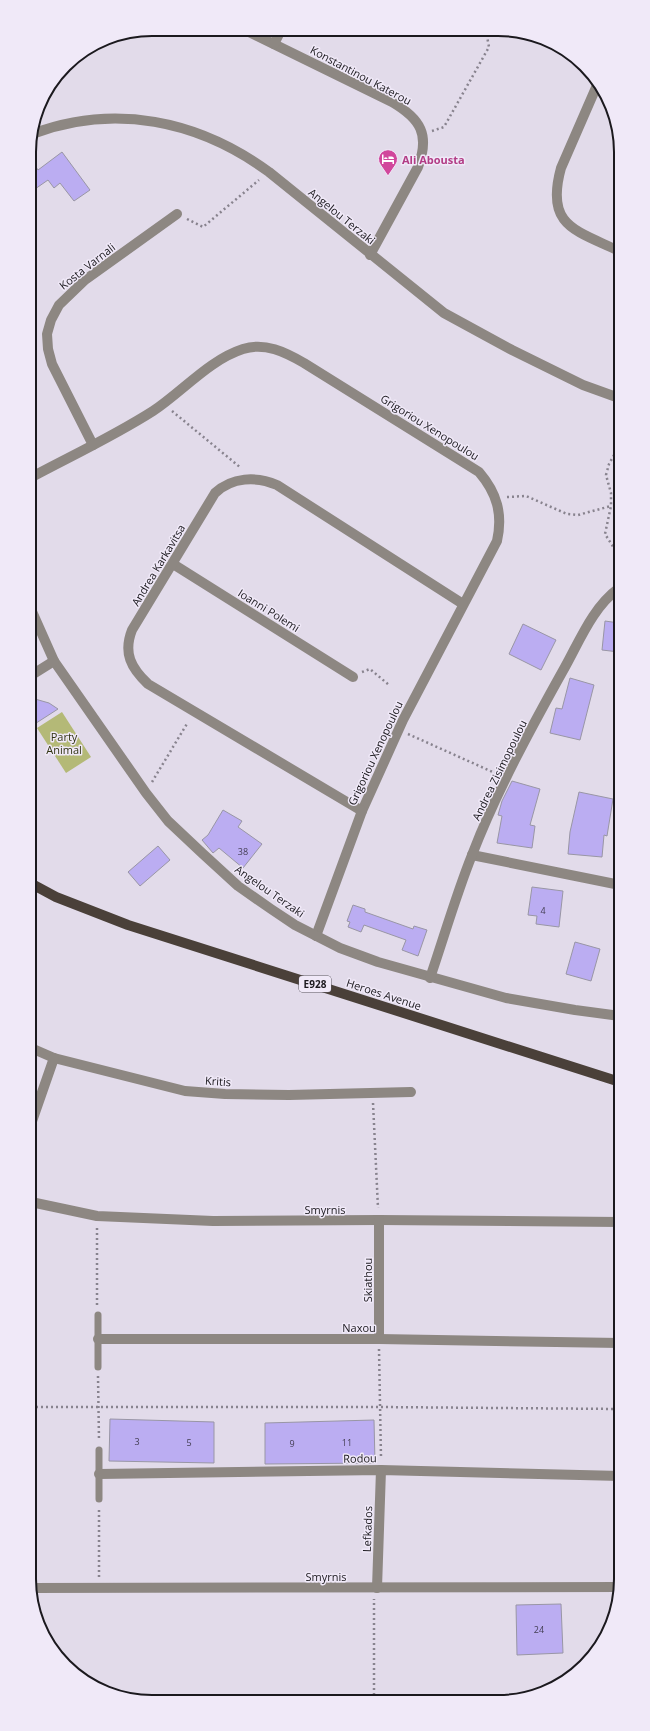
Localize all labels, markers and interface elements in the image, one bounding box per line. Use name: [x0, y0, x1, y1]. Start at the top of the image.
street label: Konstantinou Katerou: [308, 42, 414, 108]
hotel icon: Ali Abousta: [377, 148, 399, 176]
place label: Ali Abousta: [402, 152, 465, 167]
street label: Angelou Terzaki: [306, 185, 378, 247]
street label: Kosta Varnali: [56, 239, 118, 293]
street label: Grigoriou Xenopoulou: [378, 391, 482, 463]
street label: Andrea Karkavitsa: [128, 521, 188, 609]
street label: Ioanni Polemi: [235, 585, 303, 635]
street label: Grigoriou Xenopoulou: [344, 698, 406, 808]
street label: Andrea Zisimopoulou: [468, 717, 530, 823]
park label: Party Animal: [46, 729, 82, 757]
house number: 38: [238, 845, 248, 858]
street label: Angelou Terzaki: [232, 862, 308, 920]
house number: 4: [540, 904, 546, 917]
street label: Heroes Avenue: [345, 975, 423, 1013]
road number: E928: [299, 976, 331, 992]
street label: Kritis: [205, 1073, 231, 1089]
street label: Smyrnis: [305, 1202, 346, 1217]
street label: Skiathou: [360, 1258, 375, 1302]
street label: Naxou: [342, 1320, 376, 1335]
house number: 3: [134, 1435, 140, 1448]
house number: 5: [186, 1436, 192, 1449]
house number: 11: [342, 1436, 352, 1449]
house number: 9: [289, 1437, 295, 1450]
street label: Rodou: [343, 1450, 377, 1466]
street label: Lefkados: [359, 1506, 375, 1552]
street label: Smyrnis: [306, 1569, 347, 1584]
house number: 24: [534, 1623, 544, 1636]

